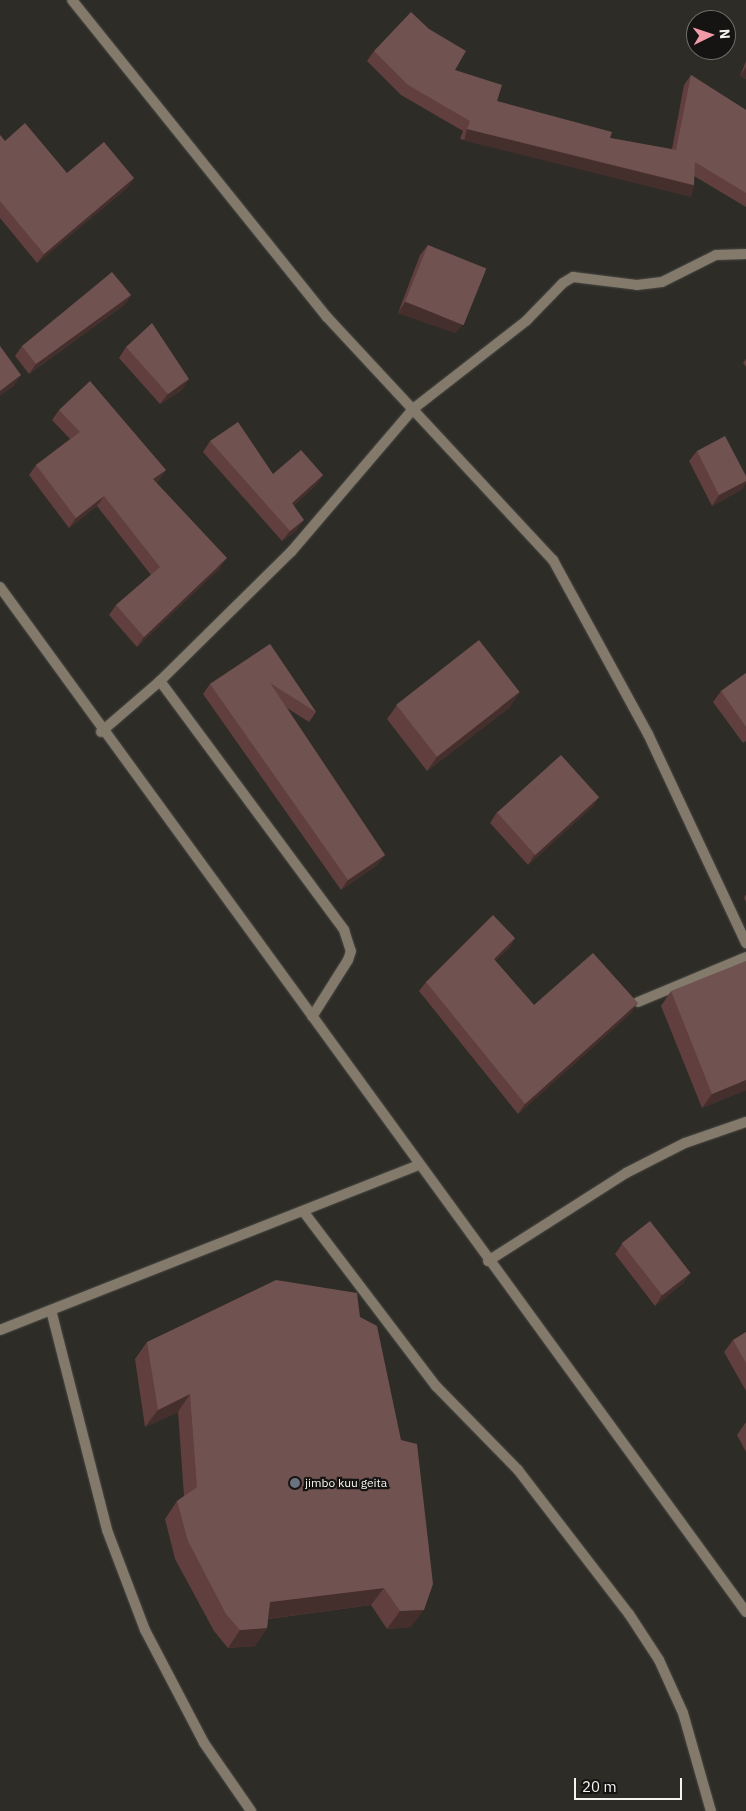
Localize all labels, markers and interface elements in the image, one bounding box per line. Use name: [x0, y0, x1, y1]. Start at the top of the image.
north arrow: [686, 10, 736, 60]
text: N: [716, 28, 734, 40]
place label: jimbo kuu geita: [305, 1476, 387, 1490]
marker: jimbo kuu geita: [289, 1477, 301, 1489]
scale bar: [576, 1768, 684, 1800]
text: 20 m: [582, 1777, 617, 1796]

